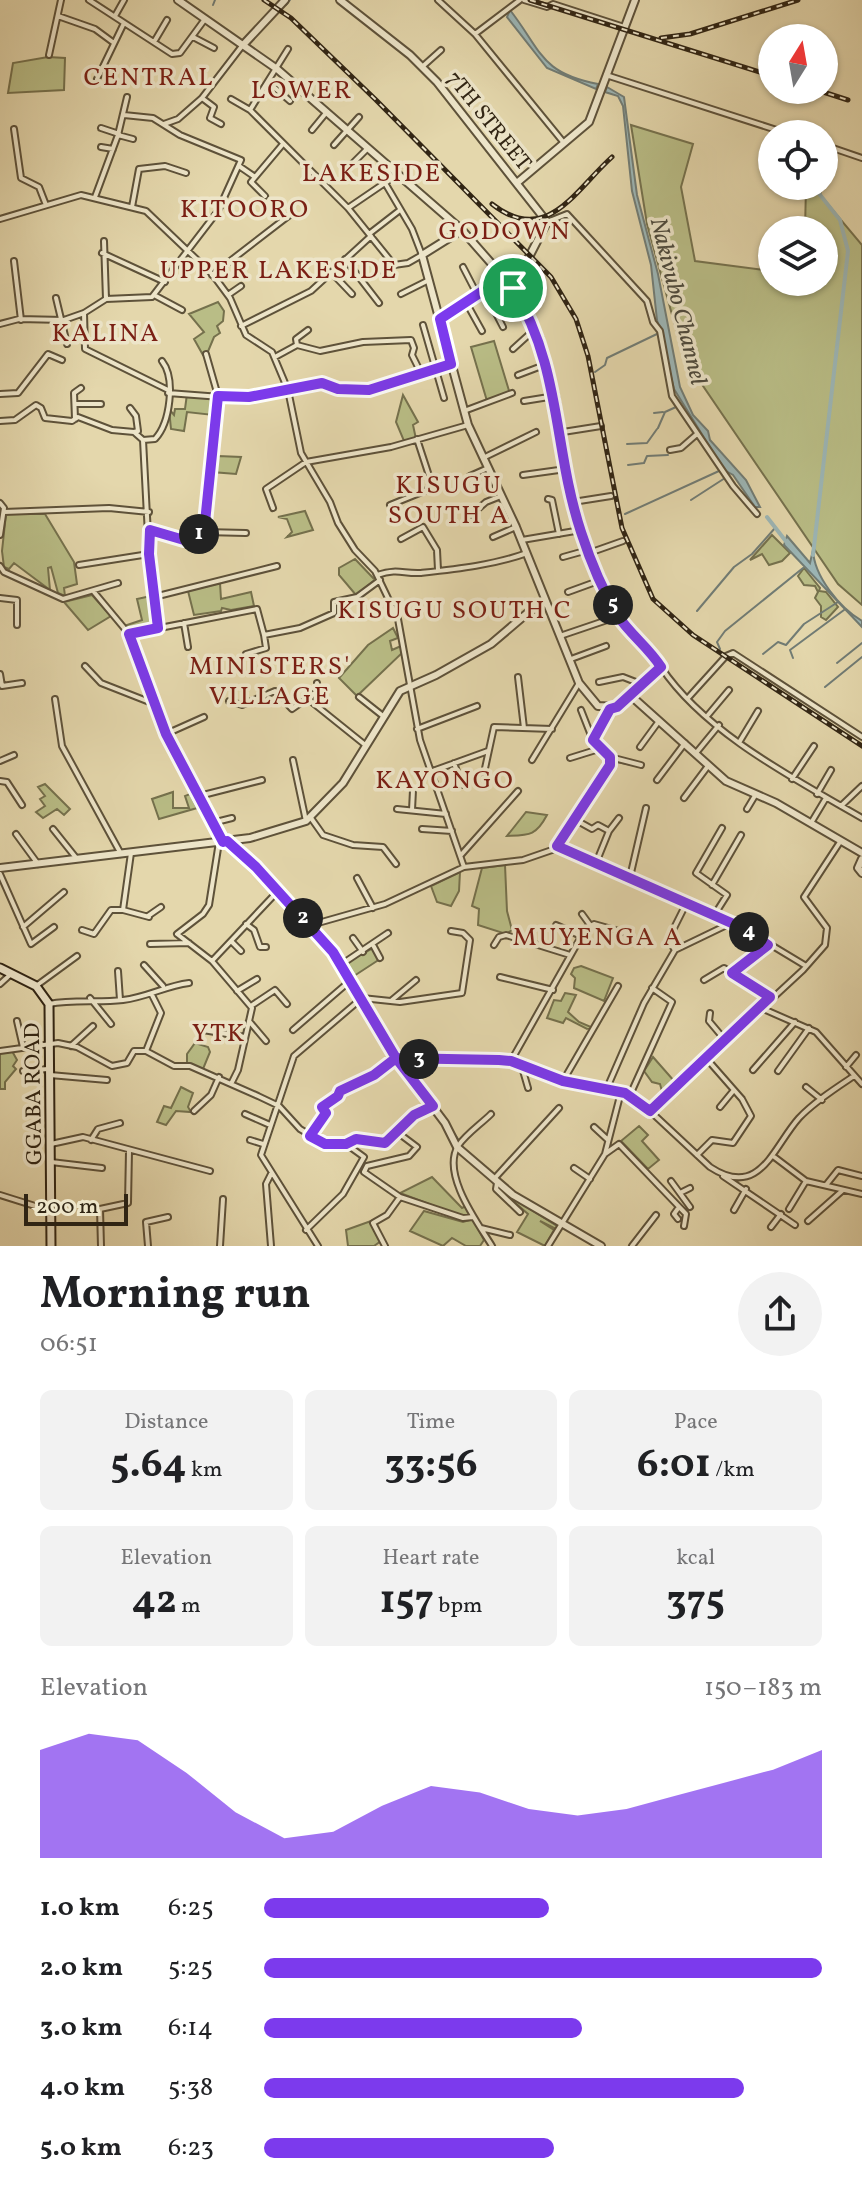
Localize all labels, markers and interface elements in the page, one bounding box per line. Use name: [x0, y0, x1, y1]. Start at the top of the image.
north arrow: [758, 24, 838, 104]
map controls: [758, 24, 838, 296]
district label: CENTRAL: [83, 60, 215, 96]
street label: 7TH STREET: [438, 65, 538, 178]
district label: LOWER: [251, 73, 353, 109]
button: locate: [758, 120, 838, 200]
district label: LAKESIDE: [302, 156, 442, 192]
district label: KITOORO: [180, 192, 310, 228]
district label: GODOWN: [438, 214, 572, 250]
water label: Nakivubo Channel: [640, 214, 714, 389]
button: layers: [758, 216, 838, 296]
district label: UPPER LAKESIDE: [160, 253, 398, 289]
pin: [479, 254, 547, 322]
icon: arrive: [491, 266, 535, 310]
district label: KALINA: [52, 316, 160, 352]
district label: KISUGU SOUTH A: [388, 468, 510, 534]
pin: 1: [179, 514, 219, 554]
text: 1: [195, 518, 203, 549]
pin: 5: [593, 585, 633, 625]
text: 5: [608, 589, 618, 620]
district label: KISUGU SOUTH C: [337, 593, 573, 629]
district label: MINISTERS' VILLAGE: [189, 649, 351, 715]
district label: KAYONGO: [375, 763, 515, 799]
pin: 2: [283, 898, 323, 938]
text: 2: [297, 902, 309, 933]
pin: 4: [729, 912, 769, 952]
text: 4: [742, 916, 756, 947]
district label: MUYENGA A: [512, 920, 684, 956]
district label: YTK: [192, 1016, 246, 1052]
street label: GGABA ROAD: [18, 1023, 51, 1165]
pin: 3: [399, 1039, 439, 1079]
text: 3: [413, 1043, 425, 1074]
scale bar: [24, 1190, 128, 1226]
text: 200 m: [36, 1192, 98, 1223]
text: Morning run: [40, 1265, 311, 1326]
button: share: [738, 1272, 822, 1356]
text: 06:51: [40, 1326, 98, 1362]
text: Distance: [124, 1407, 208, 1438]
text: Time: [407, 1407, 455, 1438]
text: Pace: [674, 1407, 718, 1438]
text: 5.64: [110, 1438, 187, 1494]
text: 33:56: [384, 1438, 478, 1494]
text: 6:01: [637, 1438, 711, 1494]
text: km: [187, 1455, 222, 1486]
text: /km: [711, 1455, 755, 1486]
text: Elevation: [121, 1543, 212, 1574]
text: Heart rate: [382, 1543, 480, 1574]
text: kcal: [676, 1543, 715, 1574]
text: 42: [132, 1574, 177, 1630]
text: 157: [380, 1574, 434, 1630]
text: 375: [666, 1574, 725, 1630]
text: m: [177, 1591, 201, 1622]
text: bpm: [434, 1591, 482, 1622]
text: Elevation: [40, 1670, 148, 1706]
text: 150–183 m: [704, 1670, 822, 1706]
text: 1.0 km: [40, 1890, 120, 1926]
text: 6:25: [168, 1890, 214, 1926]
text: 2.0 km: [40, 1950, 123, 1986]
text: 5:25: [168, 1950, 213, 1986]
text: 3.0 km: [40, 2010, 123, 2046]
text: 6:14: [168, 2010, 213, 2046]
text: 4.0 km: [40, 2070, 125, 2106]
text: 5:38: [168, 2070, 213, 2106]
text: 5.0 km: [40, 2130, 122, 2166]
text: 6:23: [168, 2130, 214, 2166]

